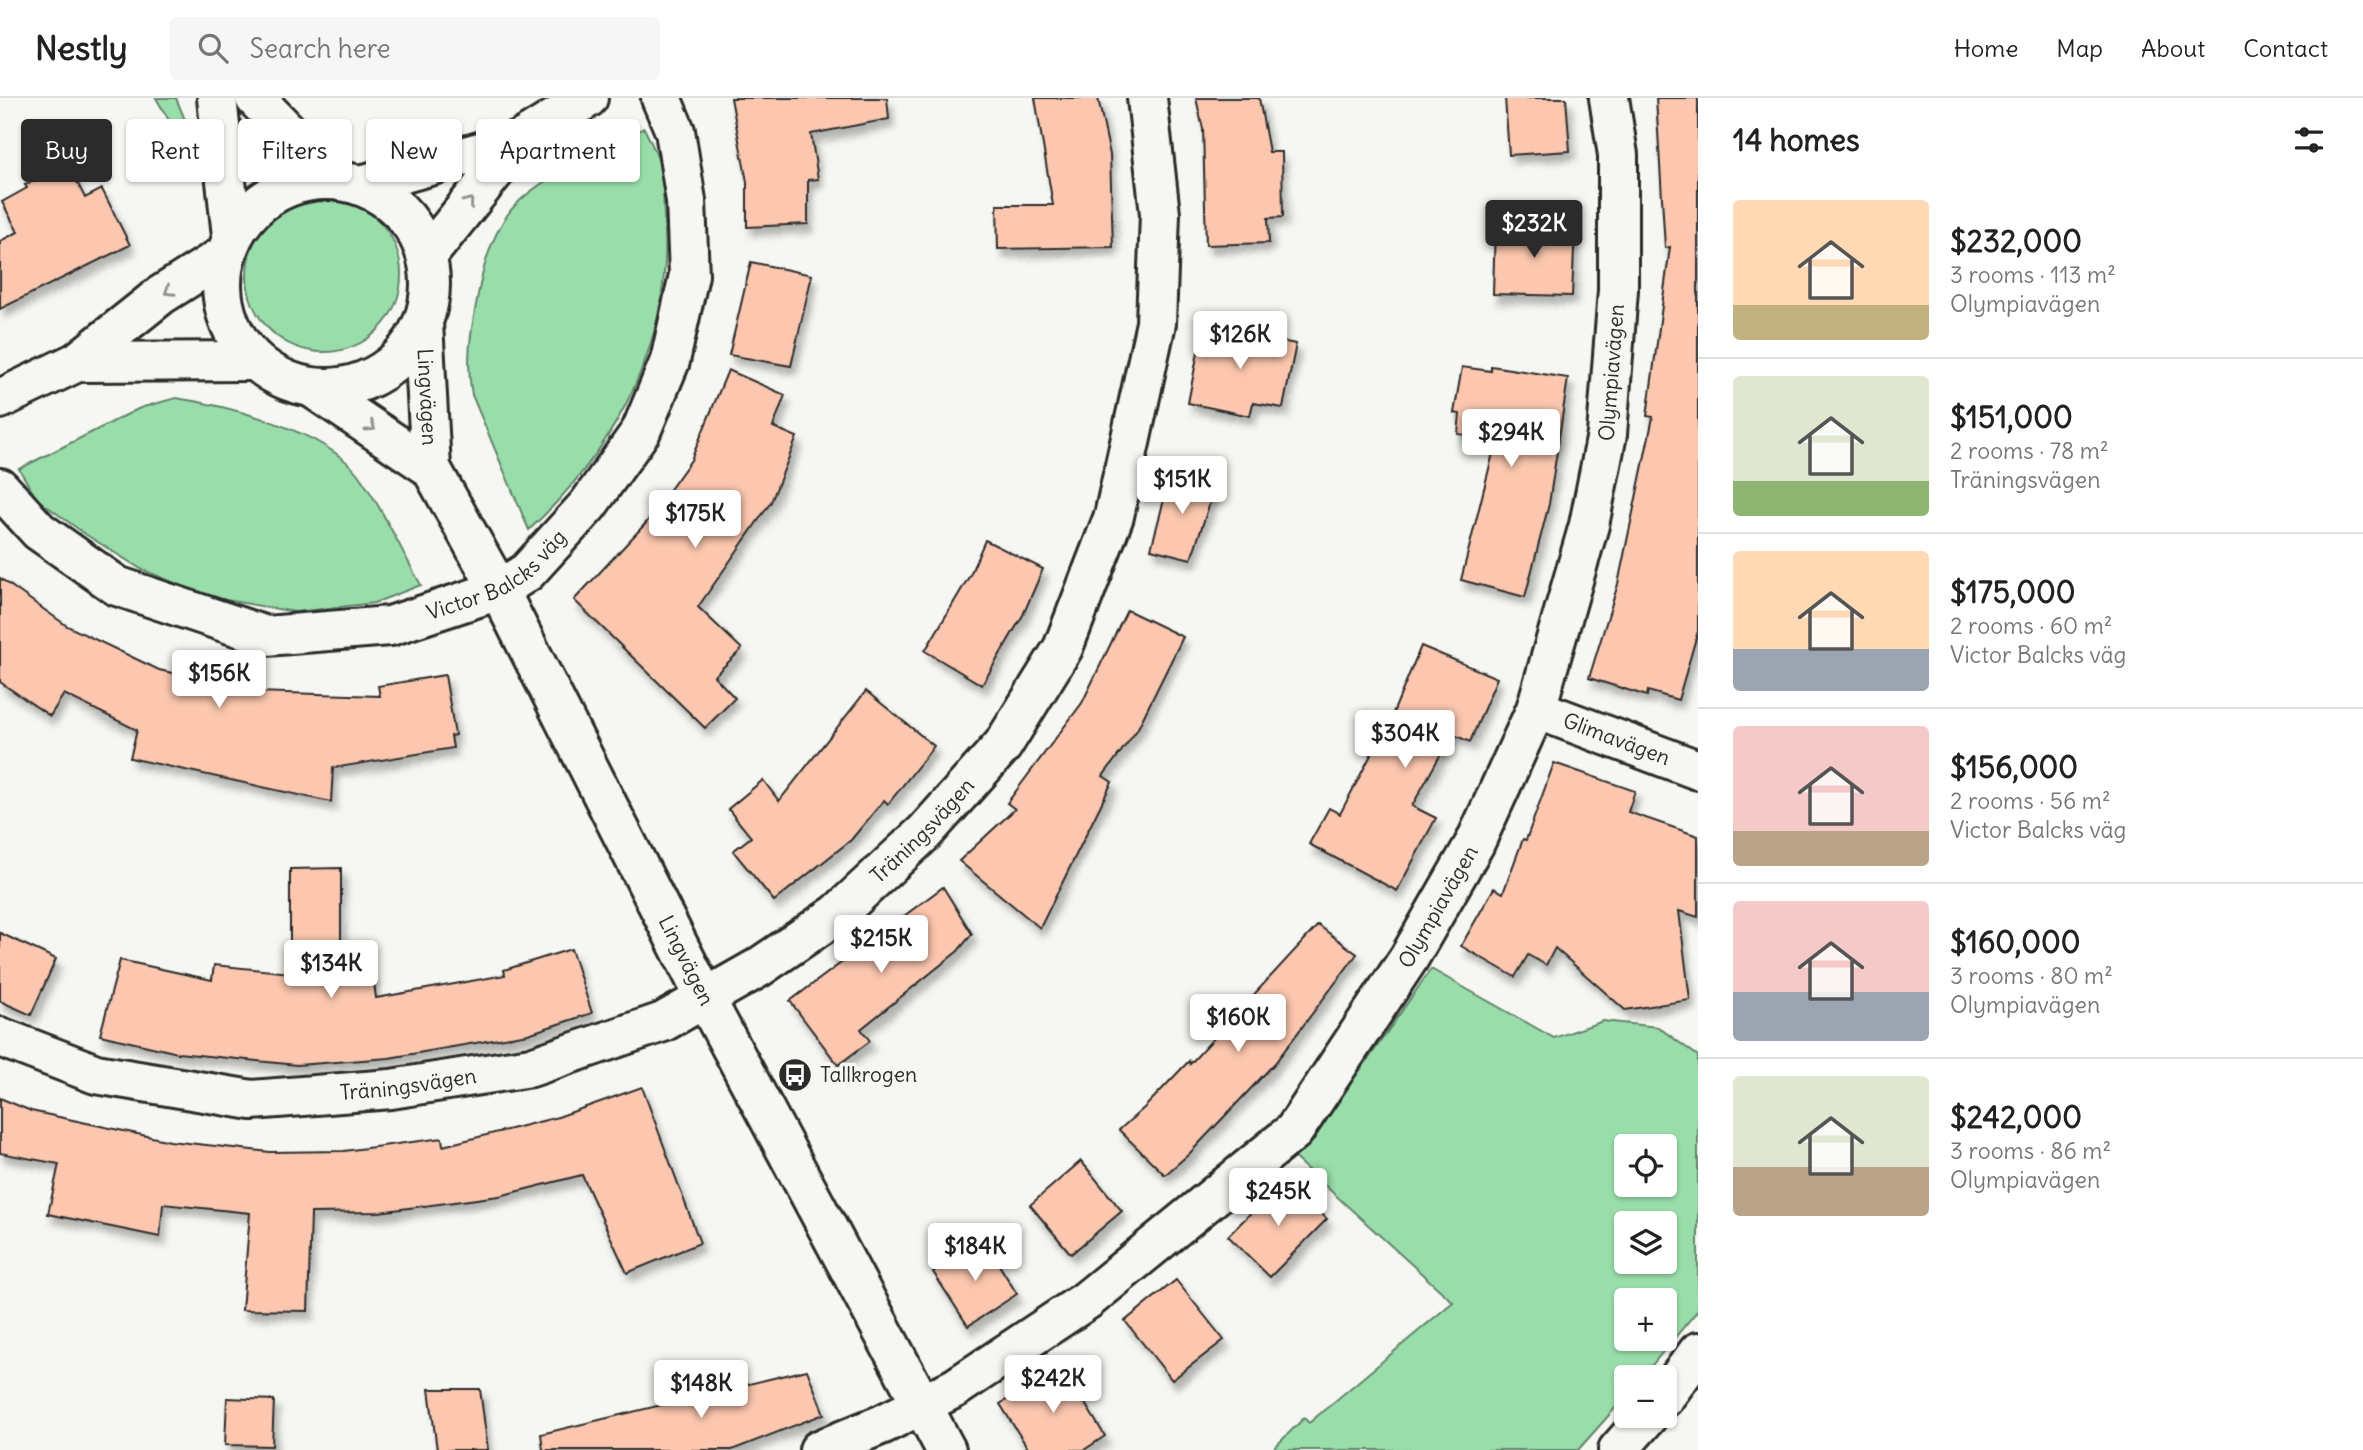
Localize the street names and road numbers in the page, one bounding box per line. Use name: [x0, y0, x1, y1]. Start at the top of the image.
street label: Olympiavägen: [1593, 303, 1630, 442]
street label: Lingvägen: [411, 348, 444, 446]
street label: Victor Balcks väg: [423, 524, 572, 626]
street label: Glimavägen: [1559, 706, 1674, 771]
street label: Träningsvägen: [865, 772, 980, 889]
street label: Olympiavägen: [1392, 840, 1484, 973]
street label: Lingvägen: [653, 911, 721, 1010]
street label: Träningsvägen: [339, 1062, 478, 1106]

